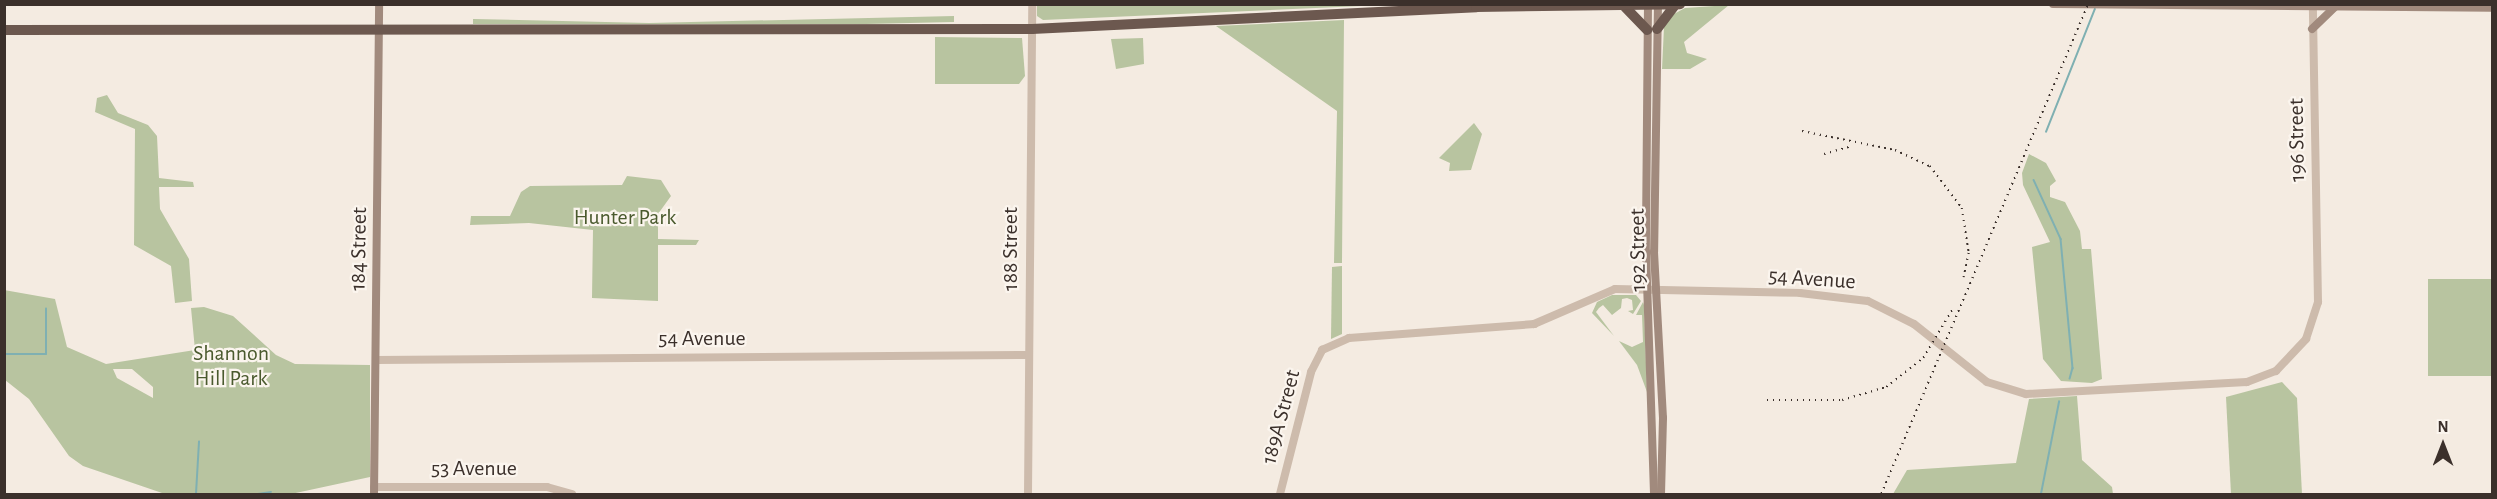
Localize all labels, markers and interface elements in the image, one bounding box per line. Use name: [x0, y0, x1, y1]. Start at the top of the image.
street label: 196 Street: [2283, 98, 2311, 182]
park label: Hunter Park: [574, 205, 676, 231]
street label: 184 Street: [345, 207, 373, 291]
street label: 188 Street: [998, 207, 1024, 291]
street label: 192 Street: [1624, 208, 1652, 292]
street label: 54 Avenue: [1767, 263, 1857, 295]
street label: 54 Avenue: [658, 326, 746, 352]
park label: Shannon Hill Park: [193, 340, 269, 392]
street label: 189A Street: [1256, 367, 1306, 467]
north arrow: [2413, 415, 2473, 475]
text: N: [2437, 419, 2449, 435]
street label: 53 Avenue: [431, 456, 517, 482]

